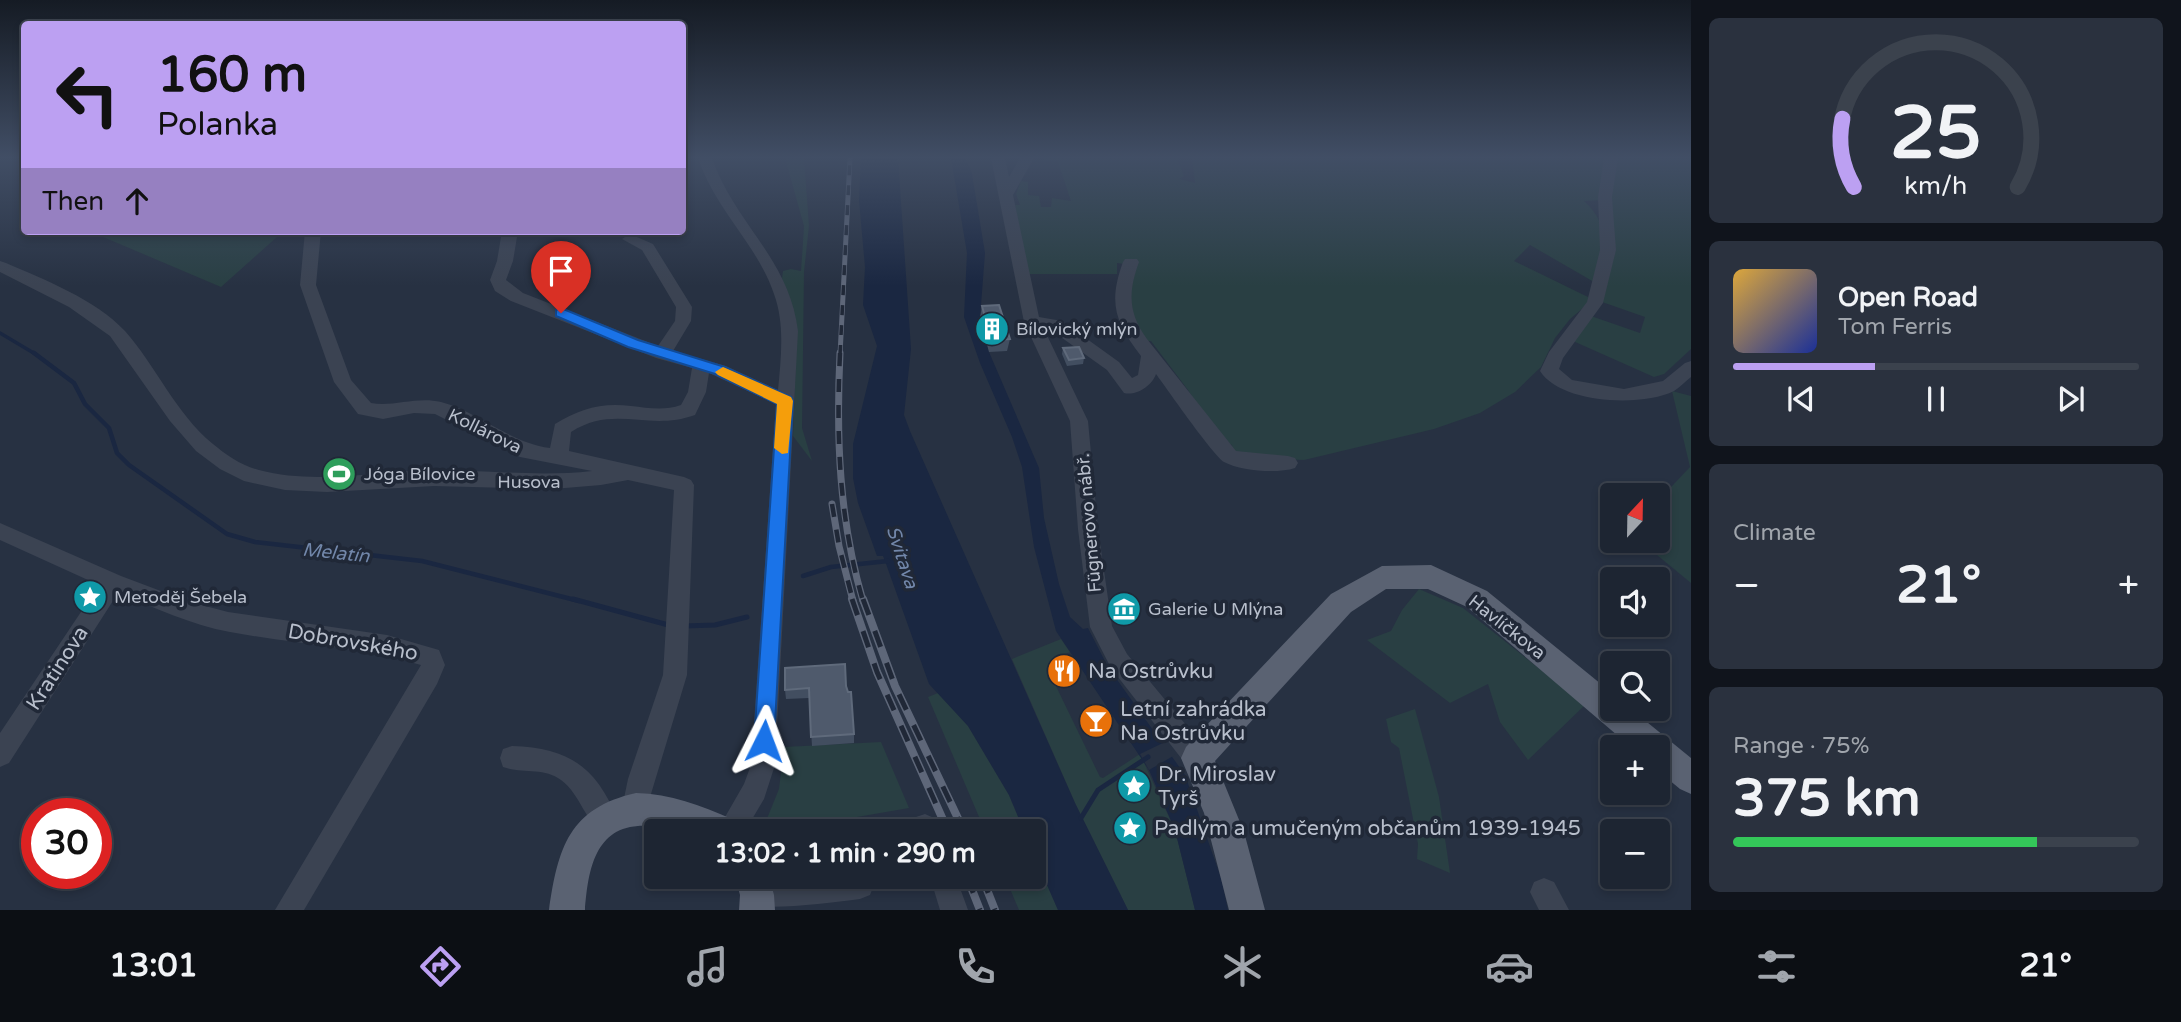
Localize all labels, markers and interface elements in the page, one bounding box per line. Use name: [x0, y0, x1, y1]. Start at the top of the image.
text: 160 m: [157, 46, 307, 105]
icon: left: [42, 49, 133, 140]
text: 25: [1890, 90, 1982, 178]
text: Polanka: [157, 106, 278, 144]
text: km/h: [1905, 170, 1967, 200]
icon: ahead: [118, 182, 156, 220]
text: Then: [42, 186, 104, 217]
pin: [531, 241, 591, 313]
icon: arrive: [542, 252, 580, 290]
text: Open Road: [1838, 282, 1978, 313]
building icon: Bílovický mlýn: [973, 310, 1011, 348]
text: Tom Ferris: [1838, 313, 1952, 341]
place label: Bílovický mlýn: [1016, 318, 1138, 340]
icon: previous: [1782, 380, 1820, 418]
icon: pause: [1917, 380, 1955, 418]
icon: next: [2052, 380, 2090, 418]
street label: Kollárova: [445, 404, 525, 458]
street label: Fügnerovo nábř.: [1072, 452, 1106, 594]
sports icon: Jóga Bílovice: [320, 455, 358, 493]
place label: Jóga Bílovice: [364, 463, 475, 485]
street label: Husova: [497, 471, 561, 493]
north arrow: [1600, 483, 1670, 553]
map controls: [1600, 483, 1670, 889]
text: Climate: [1733, 519, 1816, 547]
water label: Svitava: [882, 523, 923, 593]
water label: Melatín: [301, 539, 371, 568]
text: 21°: [1896, 554, 1981, 617]
text: −: [1733, 563, 1760, 609]
text: +: [2118, 563, 2139, 609]
button: sound: [1600, 567, 1670, 637]
place icon: Metoděj Šebela: [71, 578, 109, 616]
place label: Metoděj Šebela: [114, 586, 247, 608]
museum icon: Galerie U Mlýna: [1105, 590, 1143, 628]
street label: Havlíčkova: [1464, 590, 1550, 664]
place label: Galerie U Mlýna: [1148, 598, 1283, 620]
street label: Dobrovského: [286, 619, 420, 666]
street label: Kratinova: [21, 622, 94, 715]
button: search: [1600, 651, 1670, 721]
restaurant icon: Na Ostrůvku: [1045, 652, 1083, 690]
place label: Na Ostrůvku: [1088, 659, 1213, 684]
place label: Letní zahrádka Na Ostrůvku: [1120, 697, 1267, 746]
bar icon: Letní zahrádka Na Ostrůvku: [1077, 702, 1115, 740]
position arrow: [727, 704, 801, 778]
text: Range · 75%: [1733, 732, 1869, 760]
button: +: [1600, 735, 1670, 805]
place label: Dr. Miroslav Tyrš: [1158, 762, 1276, 811]
place icon: Dr. Miroslav Tyrš: [1115, 767, 1153, 805]
text: 375 km: [1733, 767, 1921, 830]
speed limit sign: 30: [21, 798, 112, 889]
place icon: Padlým a umučeným občanům 1939-1945: [1111, 809, 1149, 847]
place label: Padlým a umučeným občanům 1939-1945: [1154, 816, 1581, 841]
button: −: [1600, 819, 1670, 889]
text: 13:02 · 1 min · 290 m: [714, 838, 976, 869]
icon: directions: [416, 942, 465, 991]
icon: music: [683, 942, 732, 991]
icon: phone: [951, 942, 1000, 991]
icon: climate: [1218, 942, 1267, 991]
icon: car: [1485, 942, 1534, 991]
icon: filters: [1752, 942, 1801, 991]
text: 13:01: [109, 947, 198, 985]
text: 21°: [2019, 947, 2072, 985]

